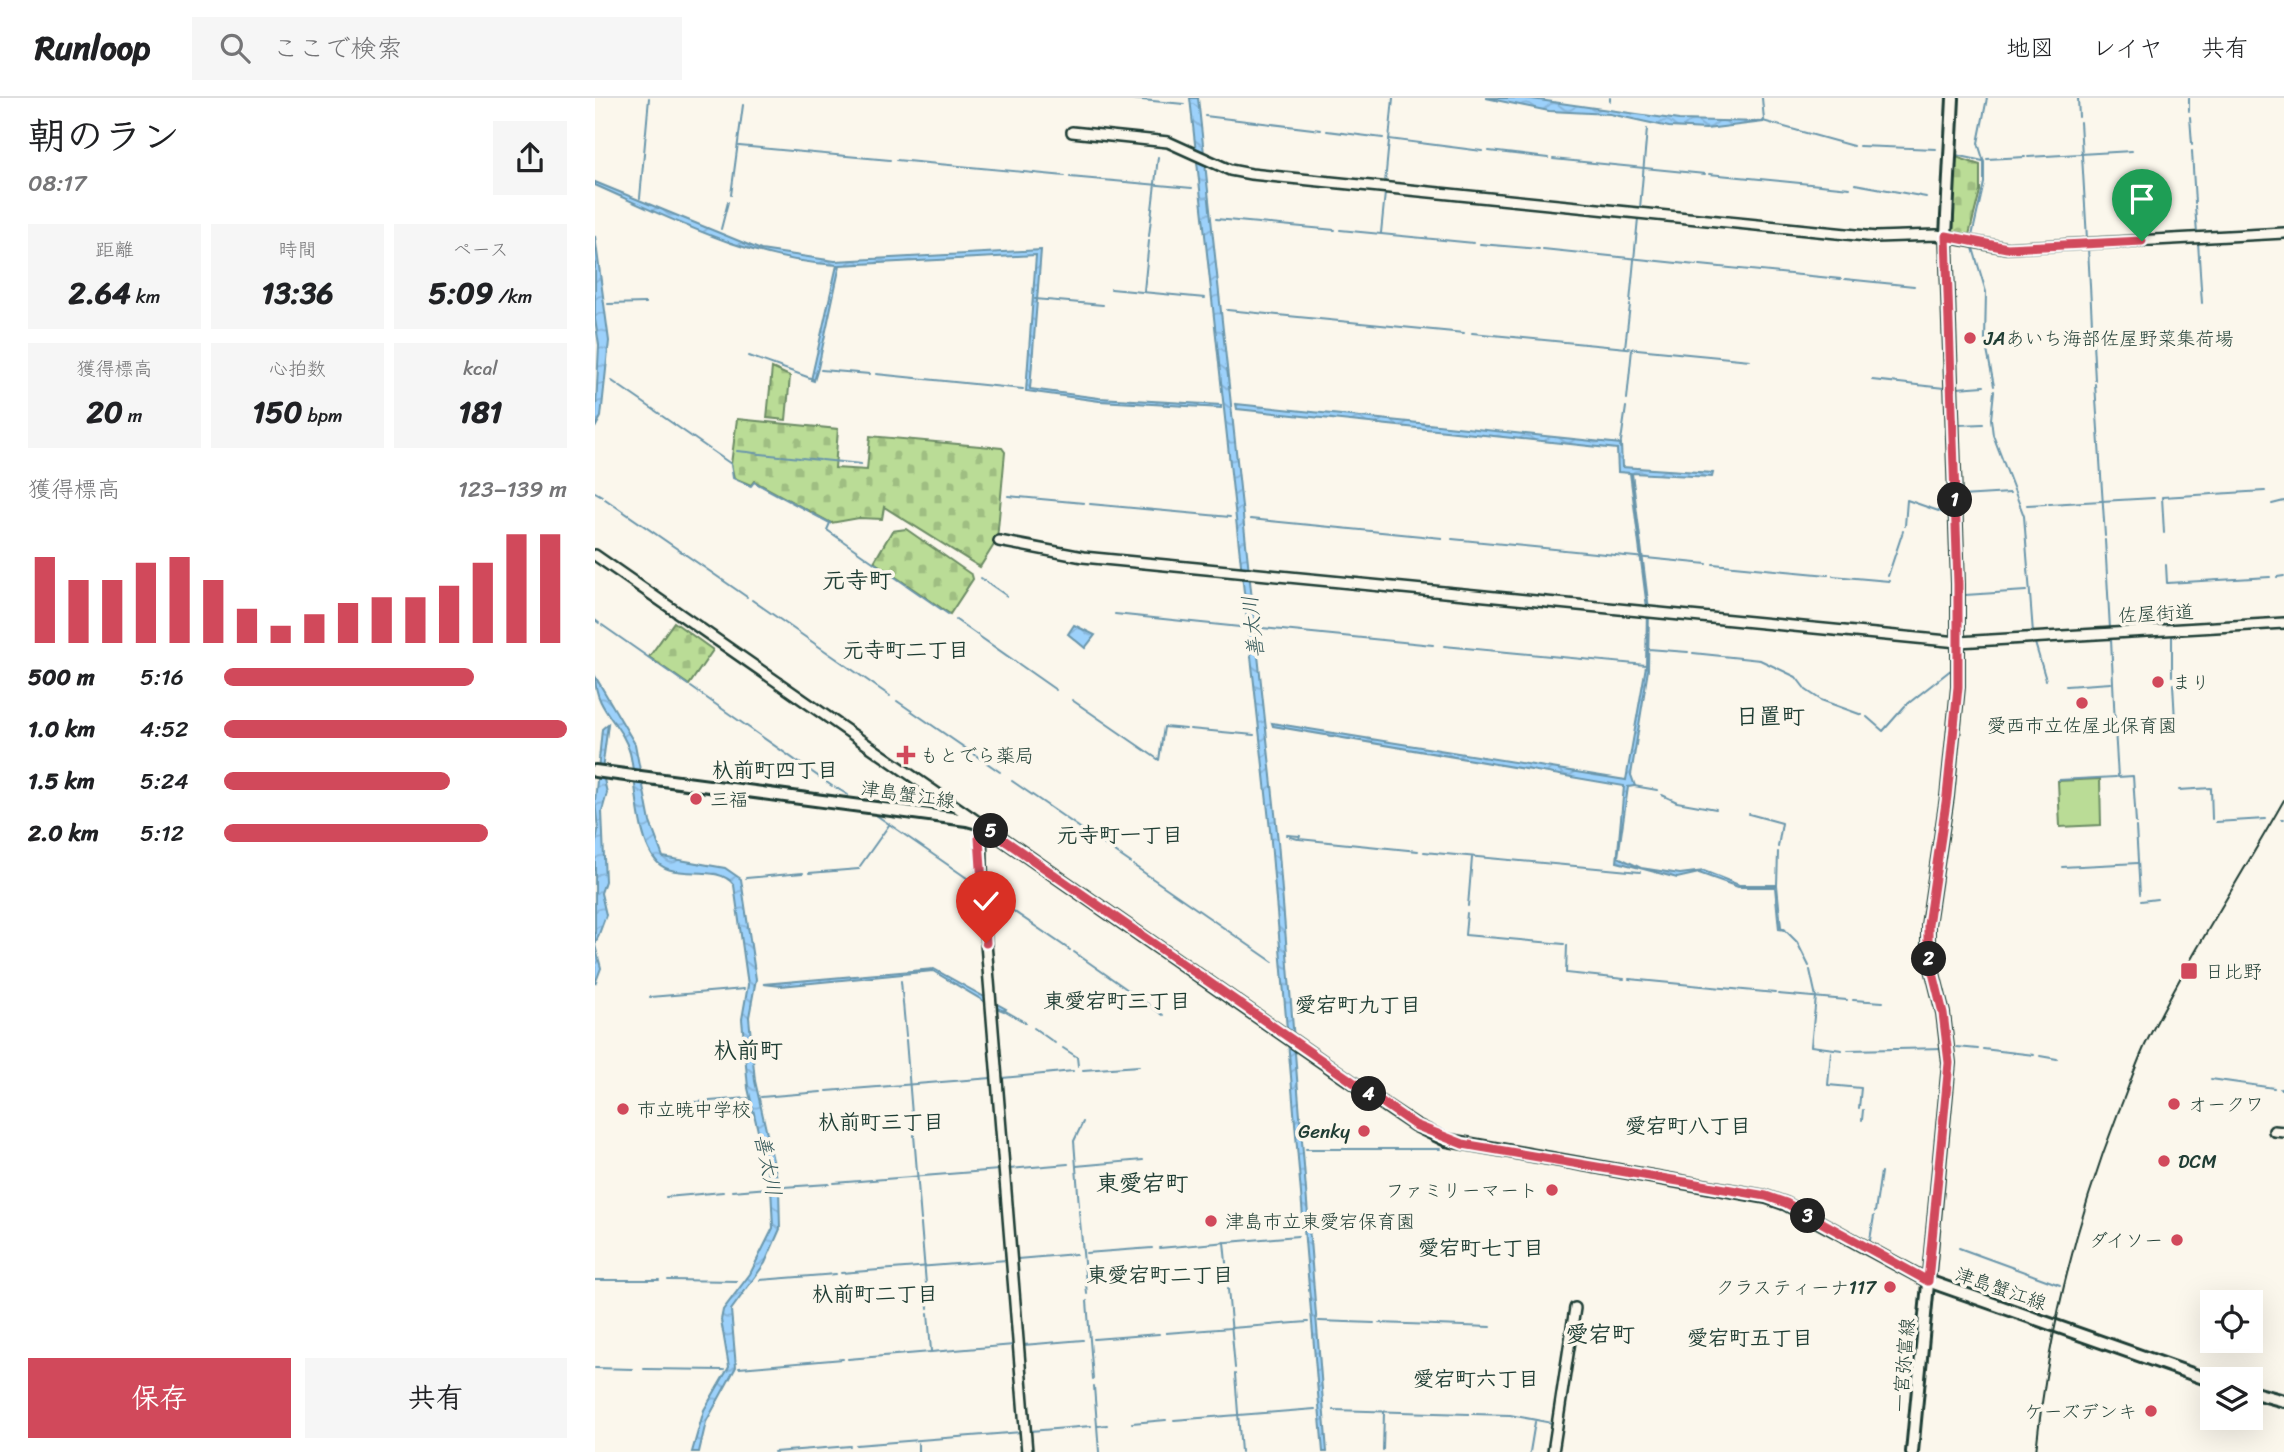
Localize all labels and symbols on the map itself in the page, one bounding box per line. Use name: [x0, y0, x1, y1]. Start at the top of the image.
pin: [2112, 169, 2172, 241]
place label: JAあいち海部佐屋野菜集荷場: [1983, 322, 2233, 355]
marker: JAあいち海部佐屋野菜集荷場: [1962, 330, 1978, 346]
pin: 1: [1937, 482, 1973, 518]
district label: 元寺町: [823, 560, 892, 601]
water label: 善太川: [1231, 594, 1275, 660]
street label: 佐屋街道: [2117, 595, 2195, 632]
district label: 元寺町二丁目: [843, 631, 969, 669]
place label: まり: [2172, 666, 2210, 699]
marker: まり: [2150, 674, 2166, 690]
marker: 愛西市立佐屋北保育園: [2074, 695, 2090, 711]
district label: 日置町: [1736, 696, 1805, 737]
place label: 愛西市立佐屋北保育園: [1987, 709, 2177, 742]
place label: もとでら薬局: [920, 739, 1034, 772]
marker: もとでら薬局: [898, 747, 914, 763]
district label: 杁前町四丁目: [712, 751, 838, 789]
street label: 津島蟹江線: [859, 772, 957, 817]
place label: 三福: [710, 783, 748, 816]
marker: 三福: [688, 791, 704, 807]
pin: 5: [973, 814, 1009, 848]
district label: 元寺町一丁目: [1057, 816, 1183, 854]
pin: [956, 871, 1016, 943]
pin: 2: [1911, 942, 1947, 976]
place label: 日比野: [2205, 955, 2262, 988]
marker: 日比野: [2179, 961, 2199, 981]
district label: 東愛宕町三丁目: [1044, 982, 1191, 1020]
district label: 愛宕町九丁目: [1295, 986, 1421, 1024]
district label: 杁前町: [714, 1030, 783, 1071]
pin: 4: [1351, 1076, 1387, 1112]
place label: オークワ: [2188, 1088, 2264, 1121]
place label: 市立暁中学校: [637, 1093, 751, 1126]
marker: オークワ: [2166, 1096, 2182, 1112]
marker: 市立暁中学校: [615, 1101, 631, 1117]
district label: 杁前町三丁目: [818, 1103, 944, 1141]
district label: 愛宕町八丁目: [1625, 1107, 1751, 1145]
place label: Genky: [1298, 1115, 1350, 1148]
marker: Genky: [1356, 1123, 1372, 1139]
water label: 善太川: [743, 1130, 793, 1200]
place label: DCM: [2178, 1145, 2217, 1178]
marker: DCM: [2156, 1153, 2172, 1169]
district label: 東愛宕町: [1096, 1163, 1188, 1204]
place label: ファミリーマート: [1386, 1174, 1538, 1207]
marker: ファミリーマート: [1544, 1182, 1560, 1198]
pin: 3: [1791, 1198, 1825, 1234]
place label: 津島市立東愛宕保育園: [1225, 1205, 1415, 1238]
marker: 津島市立東愛宕保育園: [1203, 1213, 1219, 1229]
place label: ダイソー: [2089, 1224, 2163, 1257]
district label: 愛宕町七丁目: [1418, 1229, 1544, 1267]
marker: ダイソー: [2169, 1232, 2185, 1248]
district label: 東愛宕町二丁目: [1087, 1256, 1234, 1294]
street label: 津島蟹江線: [1951, 1257, 2051, 1320]
place label: クラスティーナ117: [1715, 1271, 1877, 1304]
district label: 杁前町二丁目: [812, 1275, 938, 1313]
marker: クラスティーナ117: [1882, 1279, 1898, 1295]
district label: 愛宕町: [1566, 1314, 1635, 1355]
street label: 一宮弥富線: [1883, 1316, 1924, 1414]
district label: 愛宕町五丁目: [1687, 1319, 1813, 1357]
district label: 愛宕町六丁目: [1413, 1360, 1539, 1398]
place label: ケーズデンキ: [2025, 1395, 2137, 1428]
marker: ケーズデンキ: [2143, 1403, 2159, 1419]

